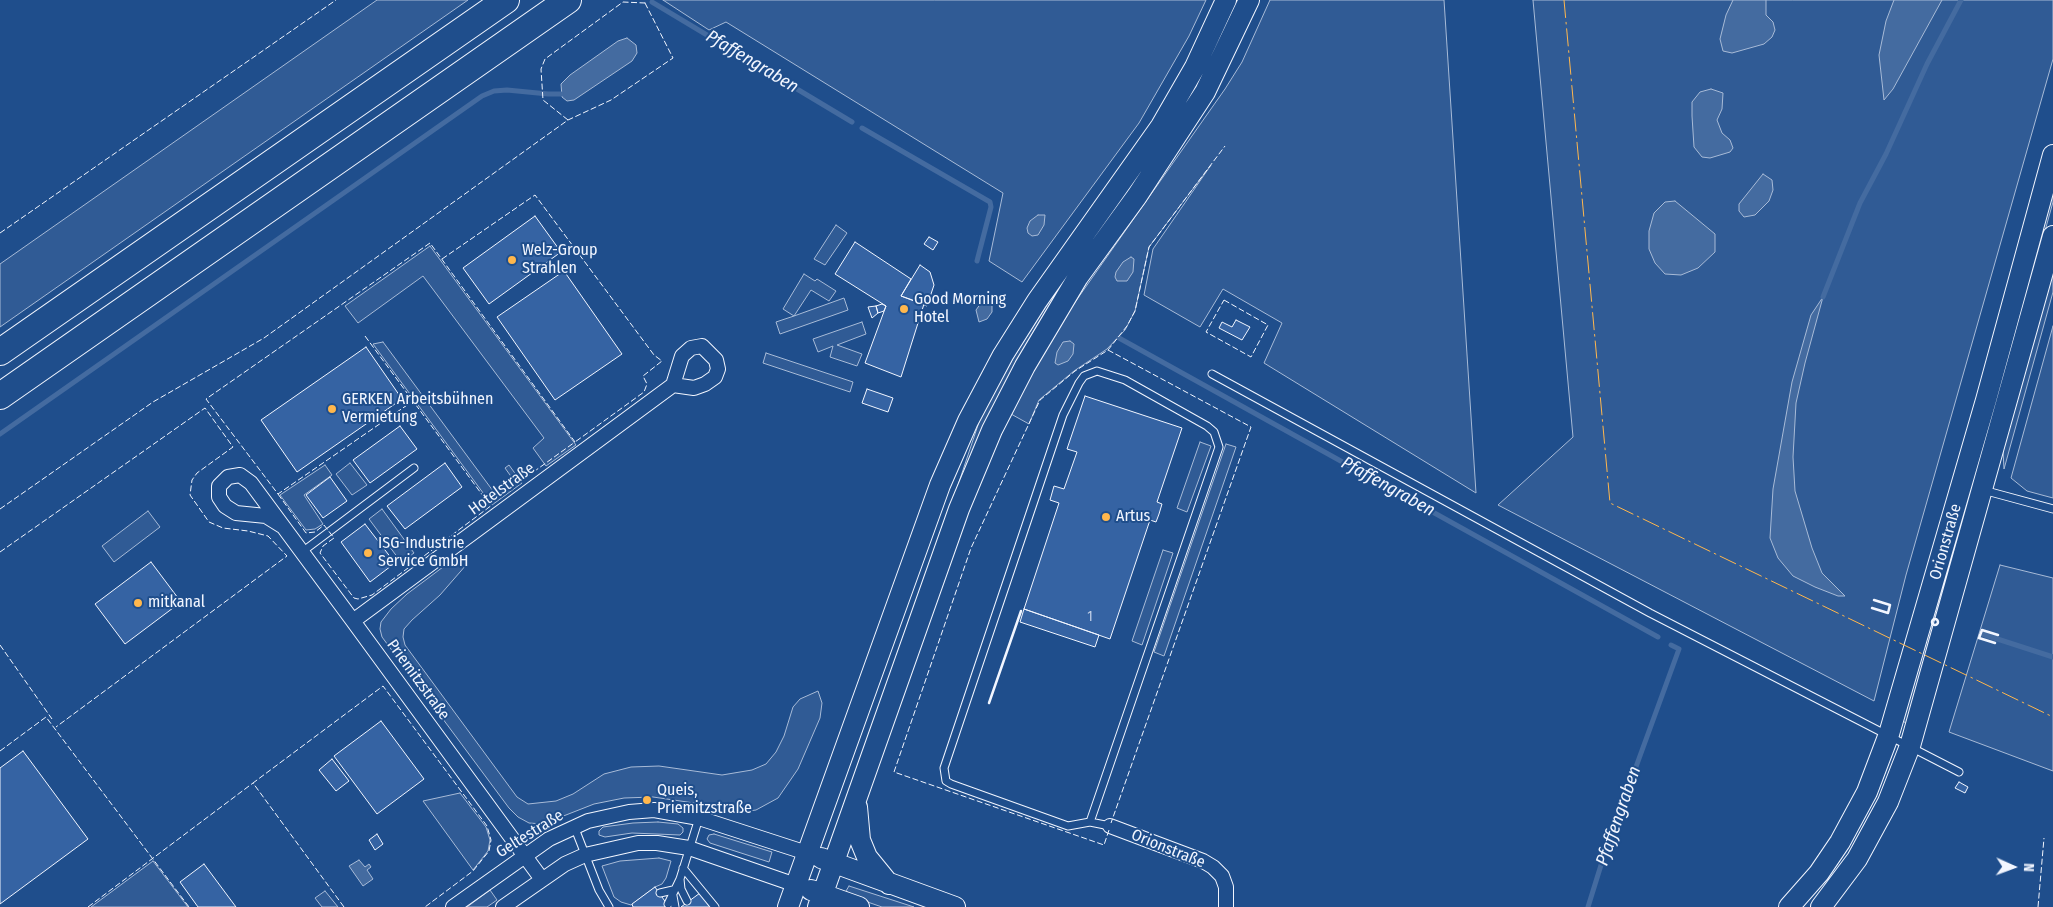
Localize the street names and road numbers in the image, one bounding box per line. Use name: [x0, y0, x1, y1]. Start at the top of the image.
street label: Hotelstraße: [465, 459, 539, 519]
street label: Orionstraße: [1926, 502, 1966, 582]
street label: Priemitzstraße: [382, 636, 454, 724]
street label: Geltestraße: [493, 806, 567, 862]
street label: Orionstraße: [1128, 825, 1208, 873]

